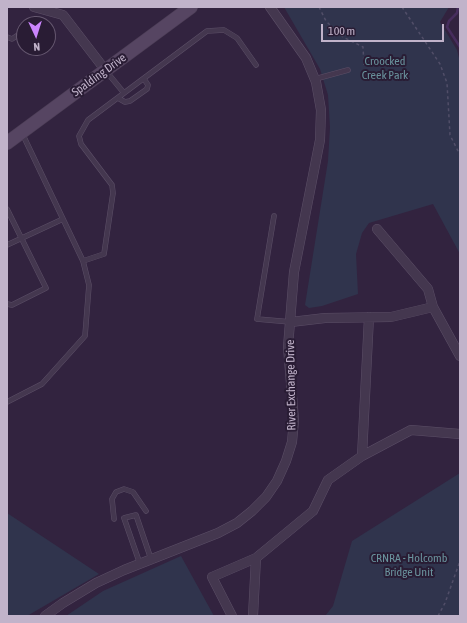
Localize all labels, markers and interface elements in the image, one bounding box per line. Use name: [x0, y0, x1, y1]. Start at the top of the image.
north arrow: [16, 16, 56, 56]
scale bar: [323, 16, 446, 42]
text: 100 m: [328, 24, 355, 38]
text: N: [33, 41, 40, 53]
street label: Spalding Drive: [69, 50, 129, 100]
park label: Croocked Creek Park: [362, 54, 408, 82]
street label: River Exchange Drive: [283, 339, 299, 431]
park label: CRNRA - Holcomb Bridge Unit: [371, 551, 447, 579]

